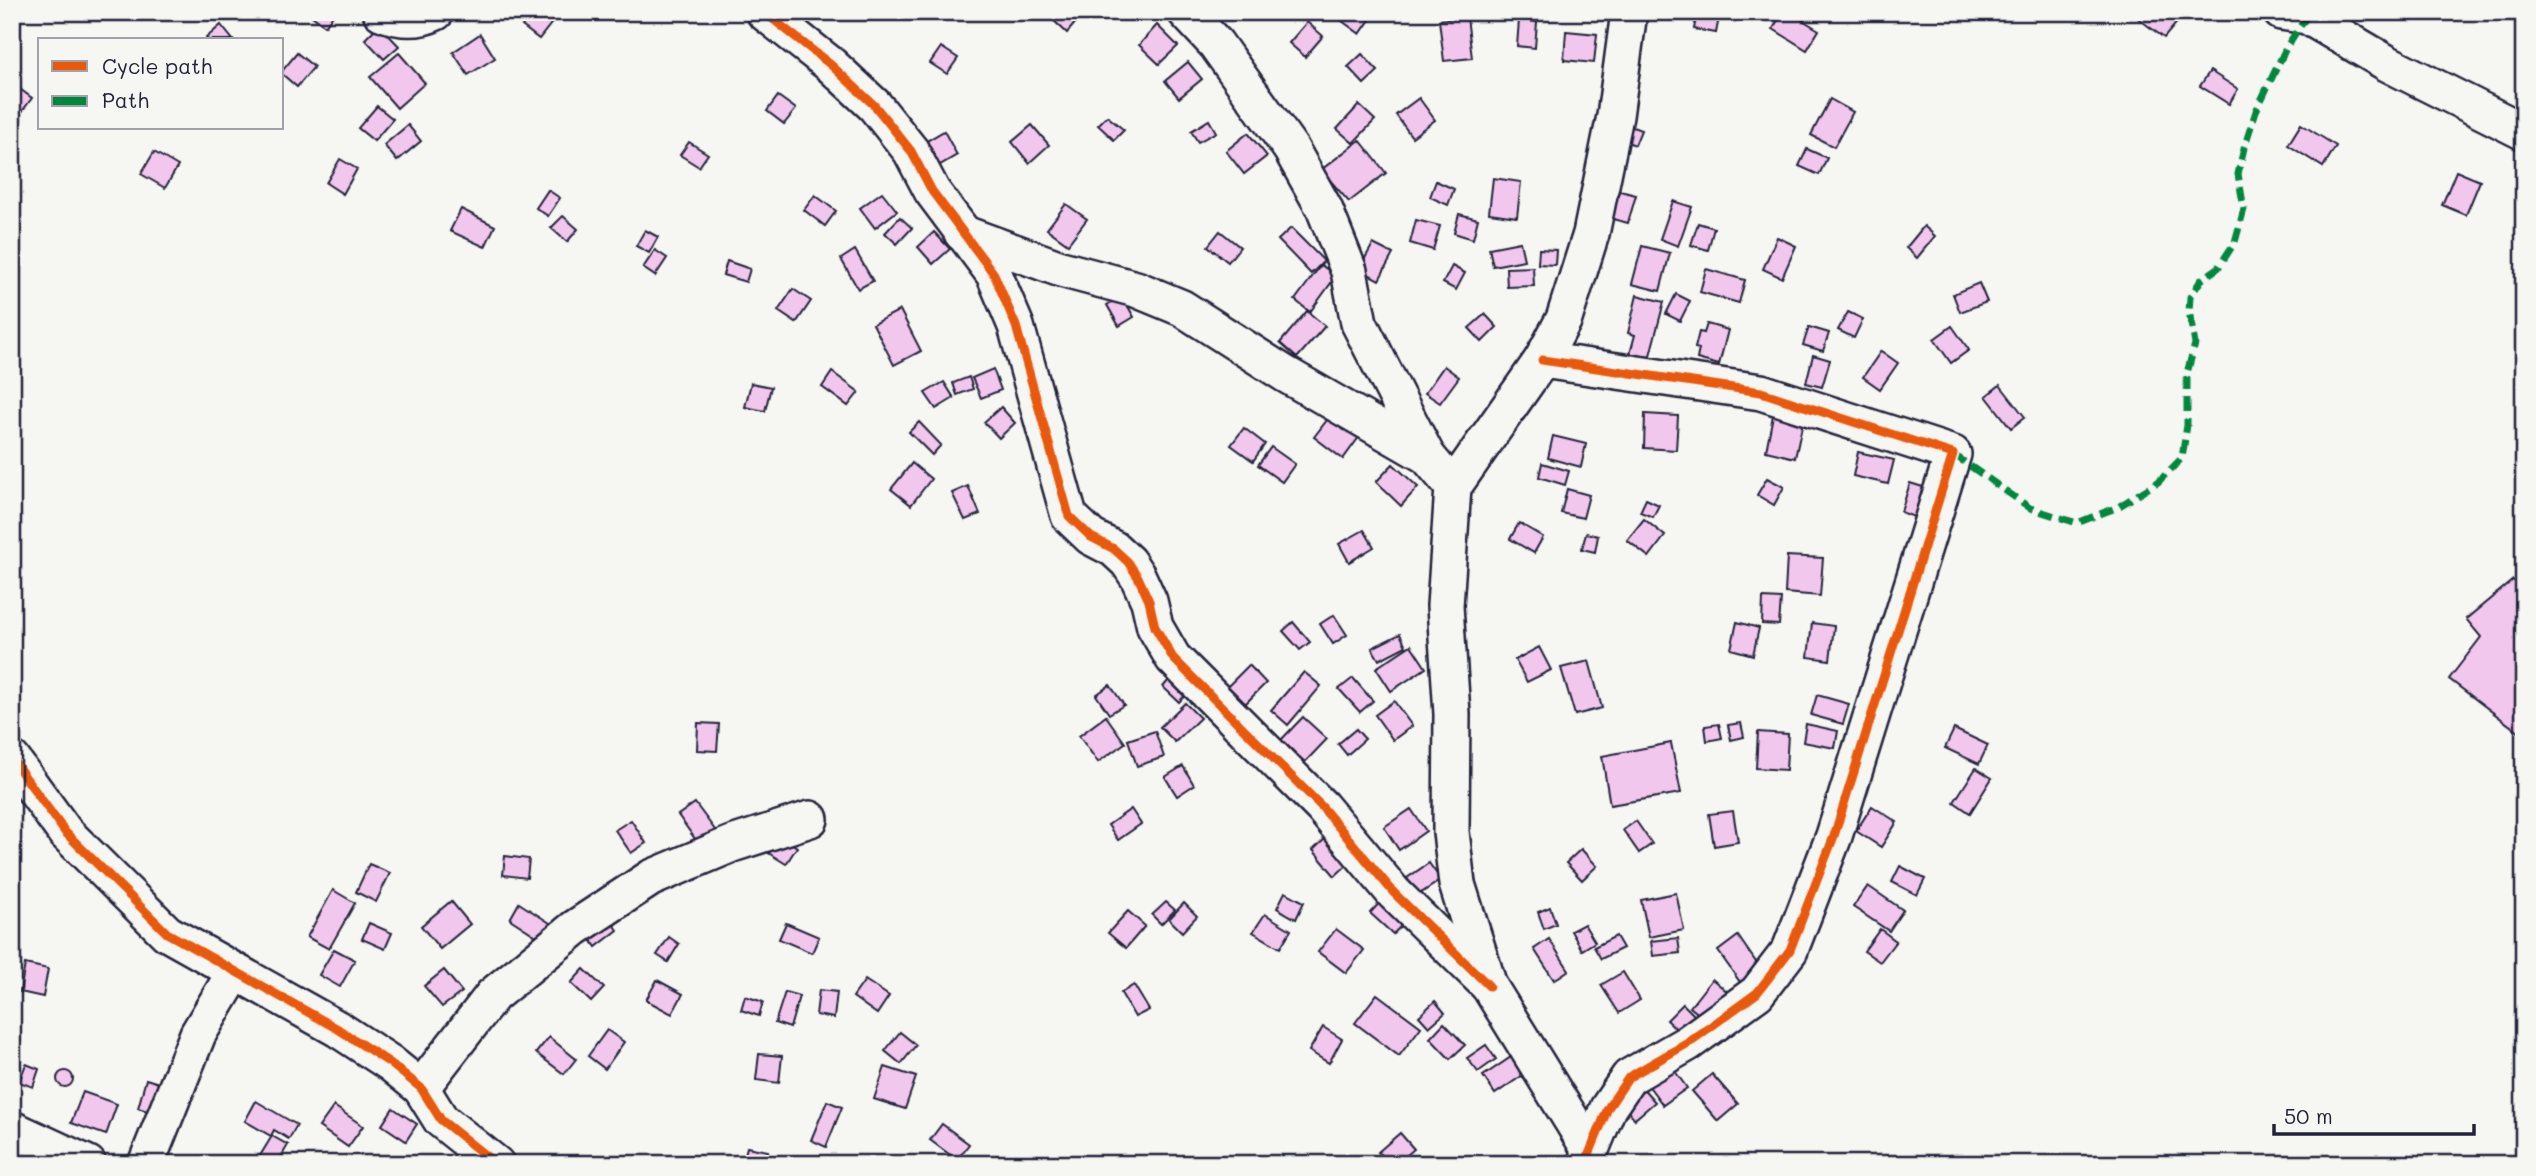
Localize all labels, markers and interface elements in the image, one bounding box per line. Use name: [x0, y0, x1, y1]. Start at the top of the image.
legend: [38, 38, 284, 130]
text: Cycle path: [102, 52, 212, 79]
text: Path: [102, 86, 149, 113]
scale bar: [2274, 1092, 2473, 1136]
text: 50 m: [2284, 1102, 2333, 1129]

